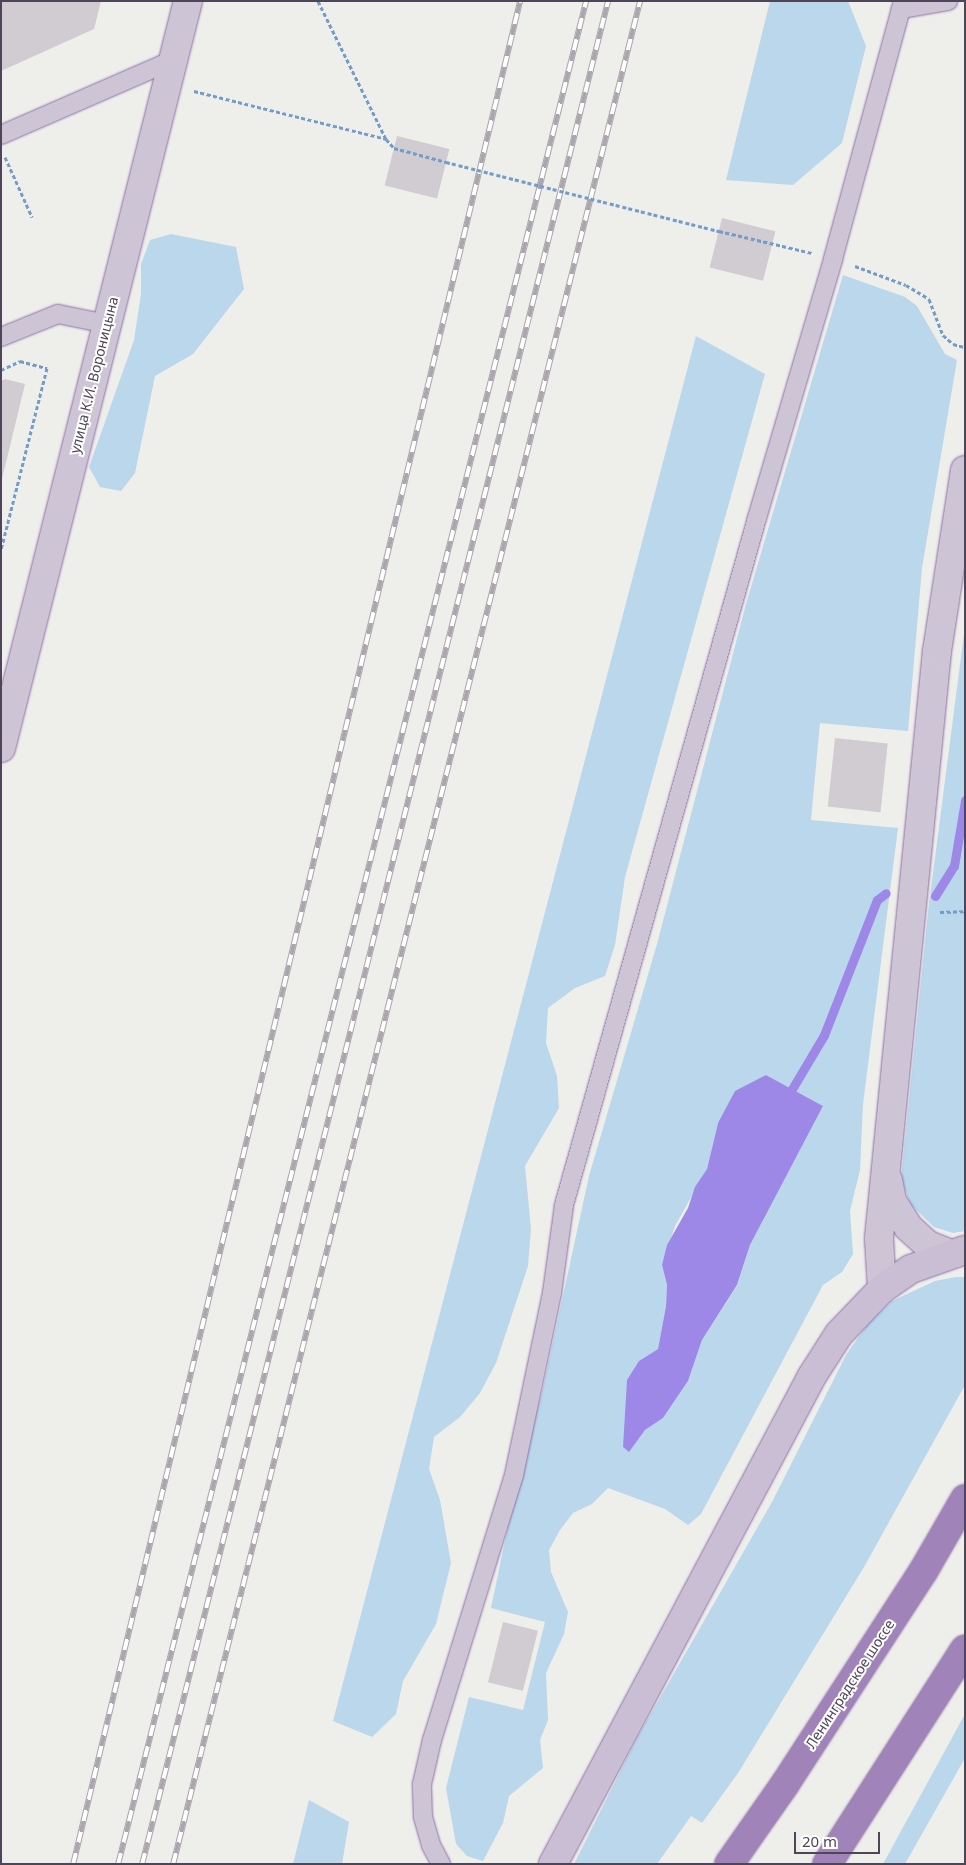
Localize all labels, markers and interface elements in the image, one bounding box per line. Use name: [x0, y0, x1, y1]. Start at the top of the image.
street label: улица К.И. Вороницына: [66, 295, 122, 455]
street label: Ленинградское шоссе: [802, 1616, 898, 1752]
scale bar: [796, 1822, 882, 1854]
text: 20 m: [802, 1831, 837, 1851]

